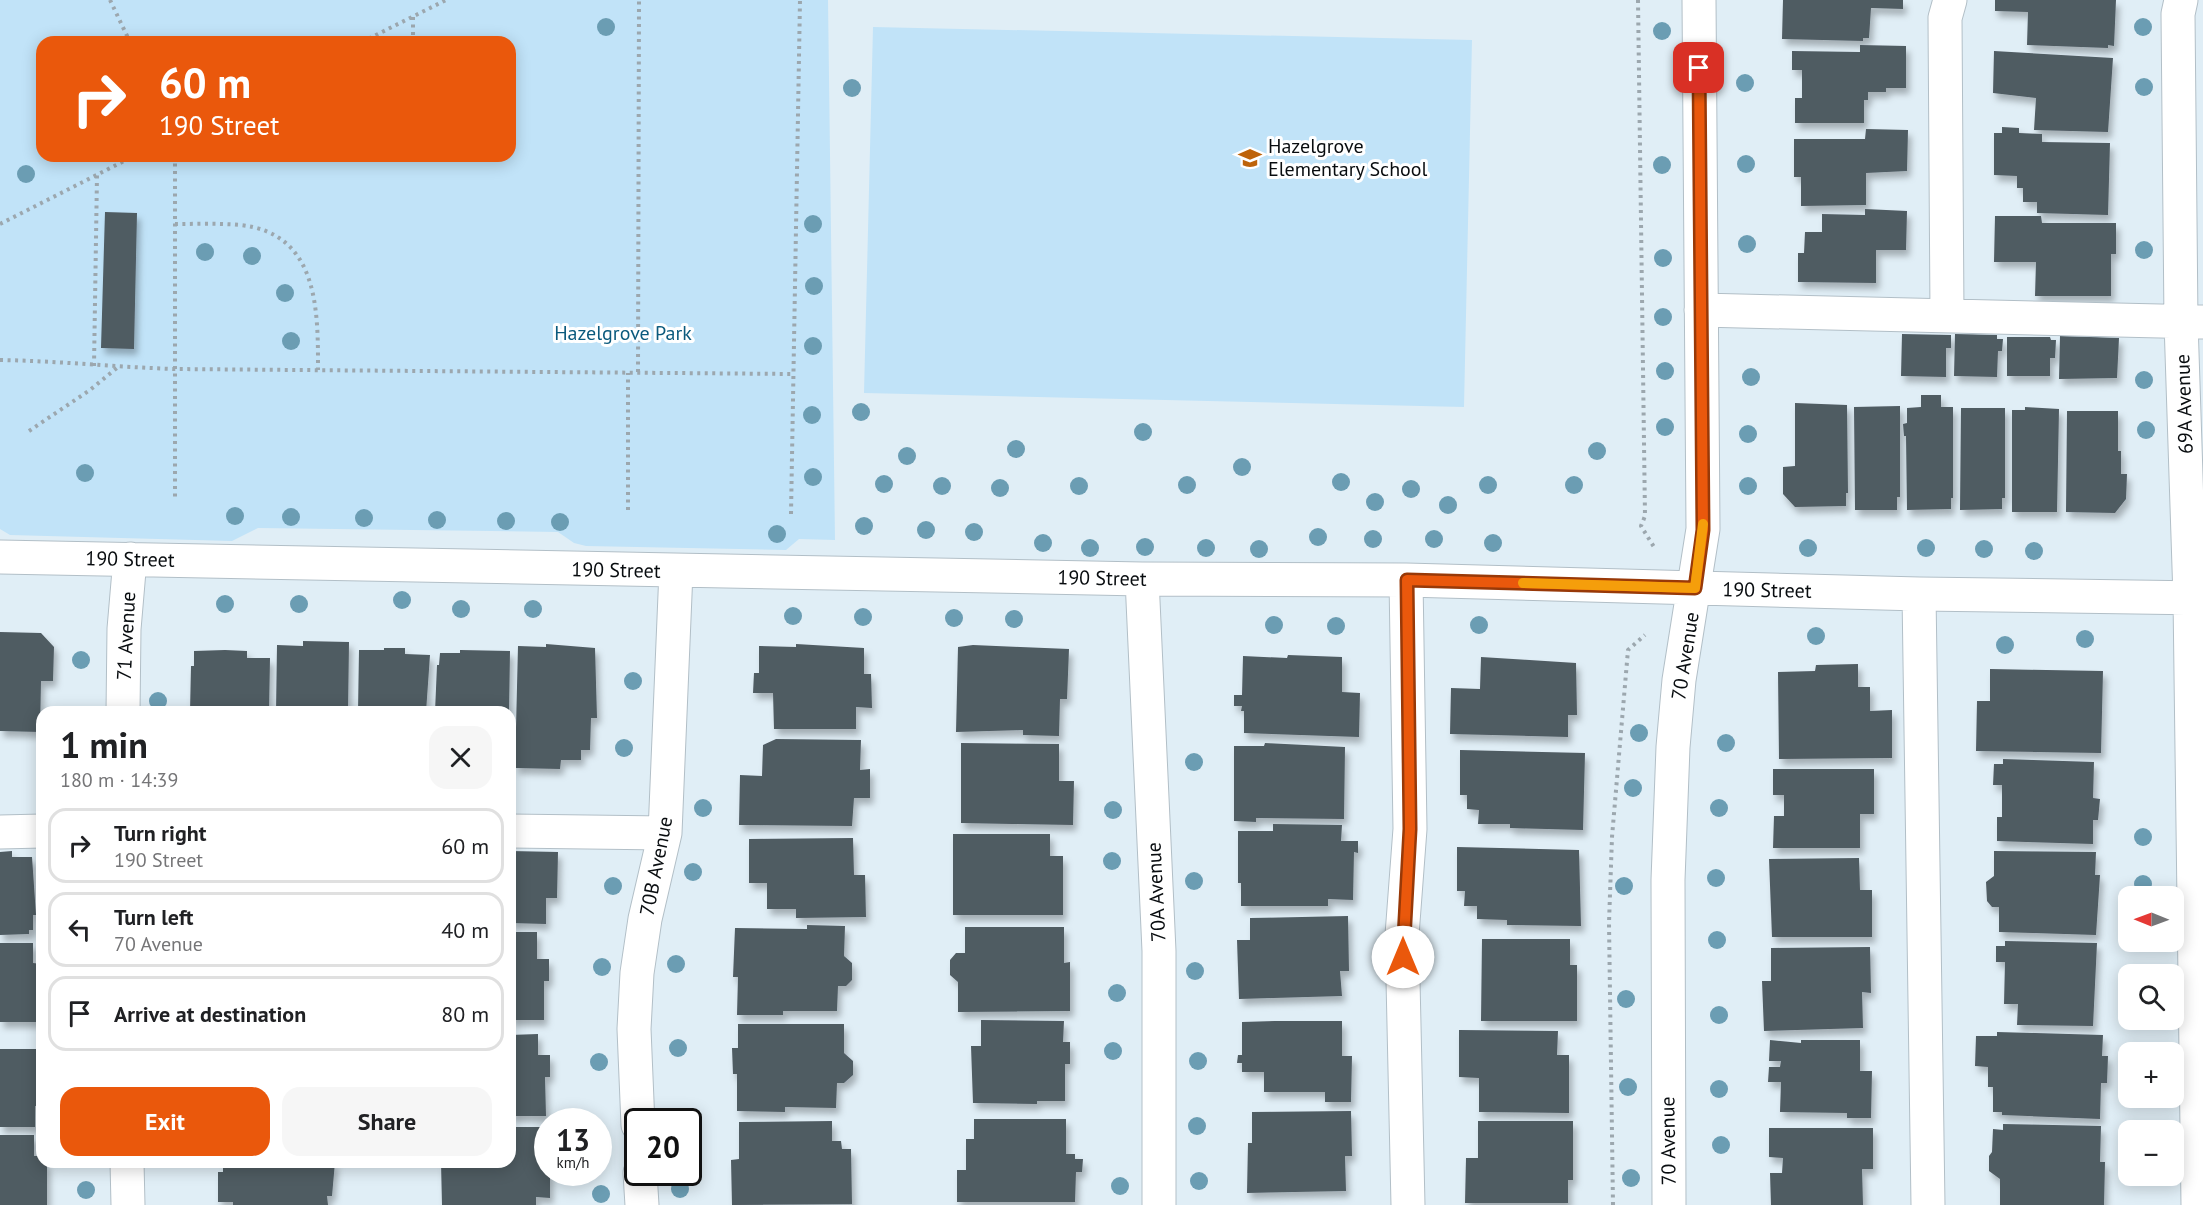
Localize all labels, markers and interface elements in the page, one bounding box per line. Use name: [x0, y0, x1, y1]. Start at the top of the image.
pin: [1673, 42, 1724, 93]
icon: arrive: [1682, 51, 1715, 84]
text: 60 m: [159, 55, 251, 110]
icon: right: [60, 60, 138, 138]
text: 190 Street: [159, 108, 279, 142]
place label: Hazelgrove Elementary School: [1268, 133, 1428, 182]
school or university icon: Hazelgrove Elementary School: [1237, 145, 1263, 171]
park label: Hazelgrove Park: [554, 320, 692, 346]
street label: 69A Avenue: [2169, 354, 2199, 454]
street label: 190 Street: [85, 545, 175, 573]
street label: 190 Street: [571, 556, 661, 584]
street label: 190 Street: [1057, 564, 1147, 592]
street label: 190 Street: [1722, 576, 1812, 604]
street label: 71 Avenue: [111, 591, 141, 681]
street label: 70 Avenue: [1665, 610, 1705, 702]
text: 1 min: [60, 721, 148, 768]
button: close: [429, 726, 492, 789]
text: 180 m · 14:39: [60, 767, 178, 793]
street label: 70B Avenue: [634, 814, 678, 918]
text: Turn right: [114, 819, 206, 847]
icon: right: [63, 829, 96, 862]
text: 60 m: [441, 832, 489, 860]
street label: 70A Avenue: [1140, 841, 1172, 943]
text: 190 Street: [114, 847, 203, 873]
north arrow: [2118, 886, 2184, 952]
map controls: [2118, 886, 2184, 1186]
text: Turn left: [114, 903, 194, 931]
icon: left: [63, 913, 96, 946]
text: 40 m: [441, 916, 489, 944]
position arrow: [1371, 925, 1435, 989]
text: 70 Avenue: [114, 931, 203, 957]
button: search: [2118, 964, 2184, 1030]
icon: arrive: [63, 997, 96, 1030]
text: Arrive at destination: [114, 1000, 306, 1028]
text: 80 m: [441, 1000, 489, 1028]
button: +: [2118, 1042, 2184, 1108]
button: Exit: [60, 1087, 270, 1156]
button: Share: [282, 1087, 492, 1156]
street label: 70 Avenue: [1654, 1096, 1682, 1186]
speed limit sign: 20: [624, 1108, 702, 1186]
text: 13: [556, 1120, 590, 1159]
button: −: [2118, 1120, 2184, 1186]
text: km/h: [557, 1153, 589, 1172]

